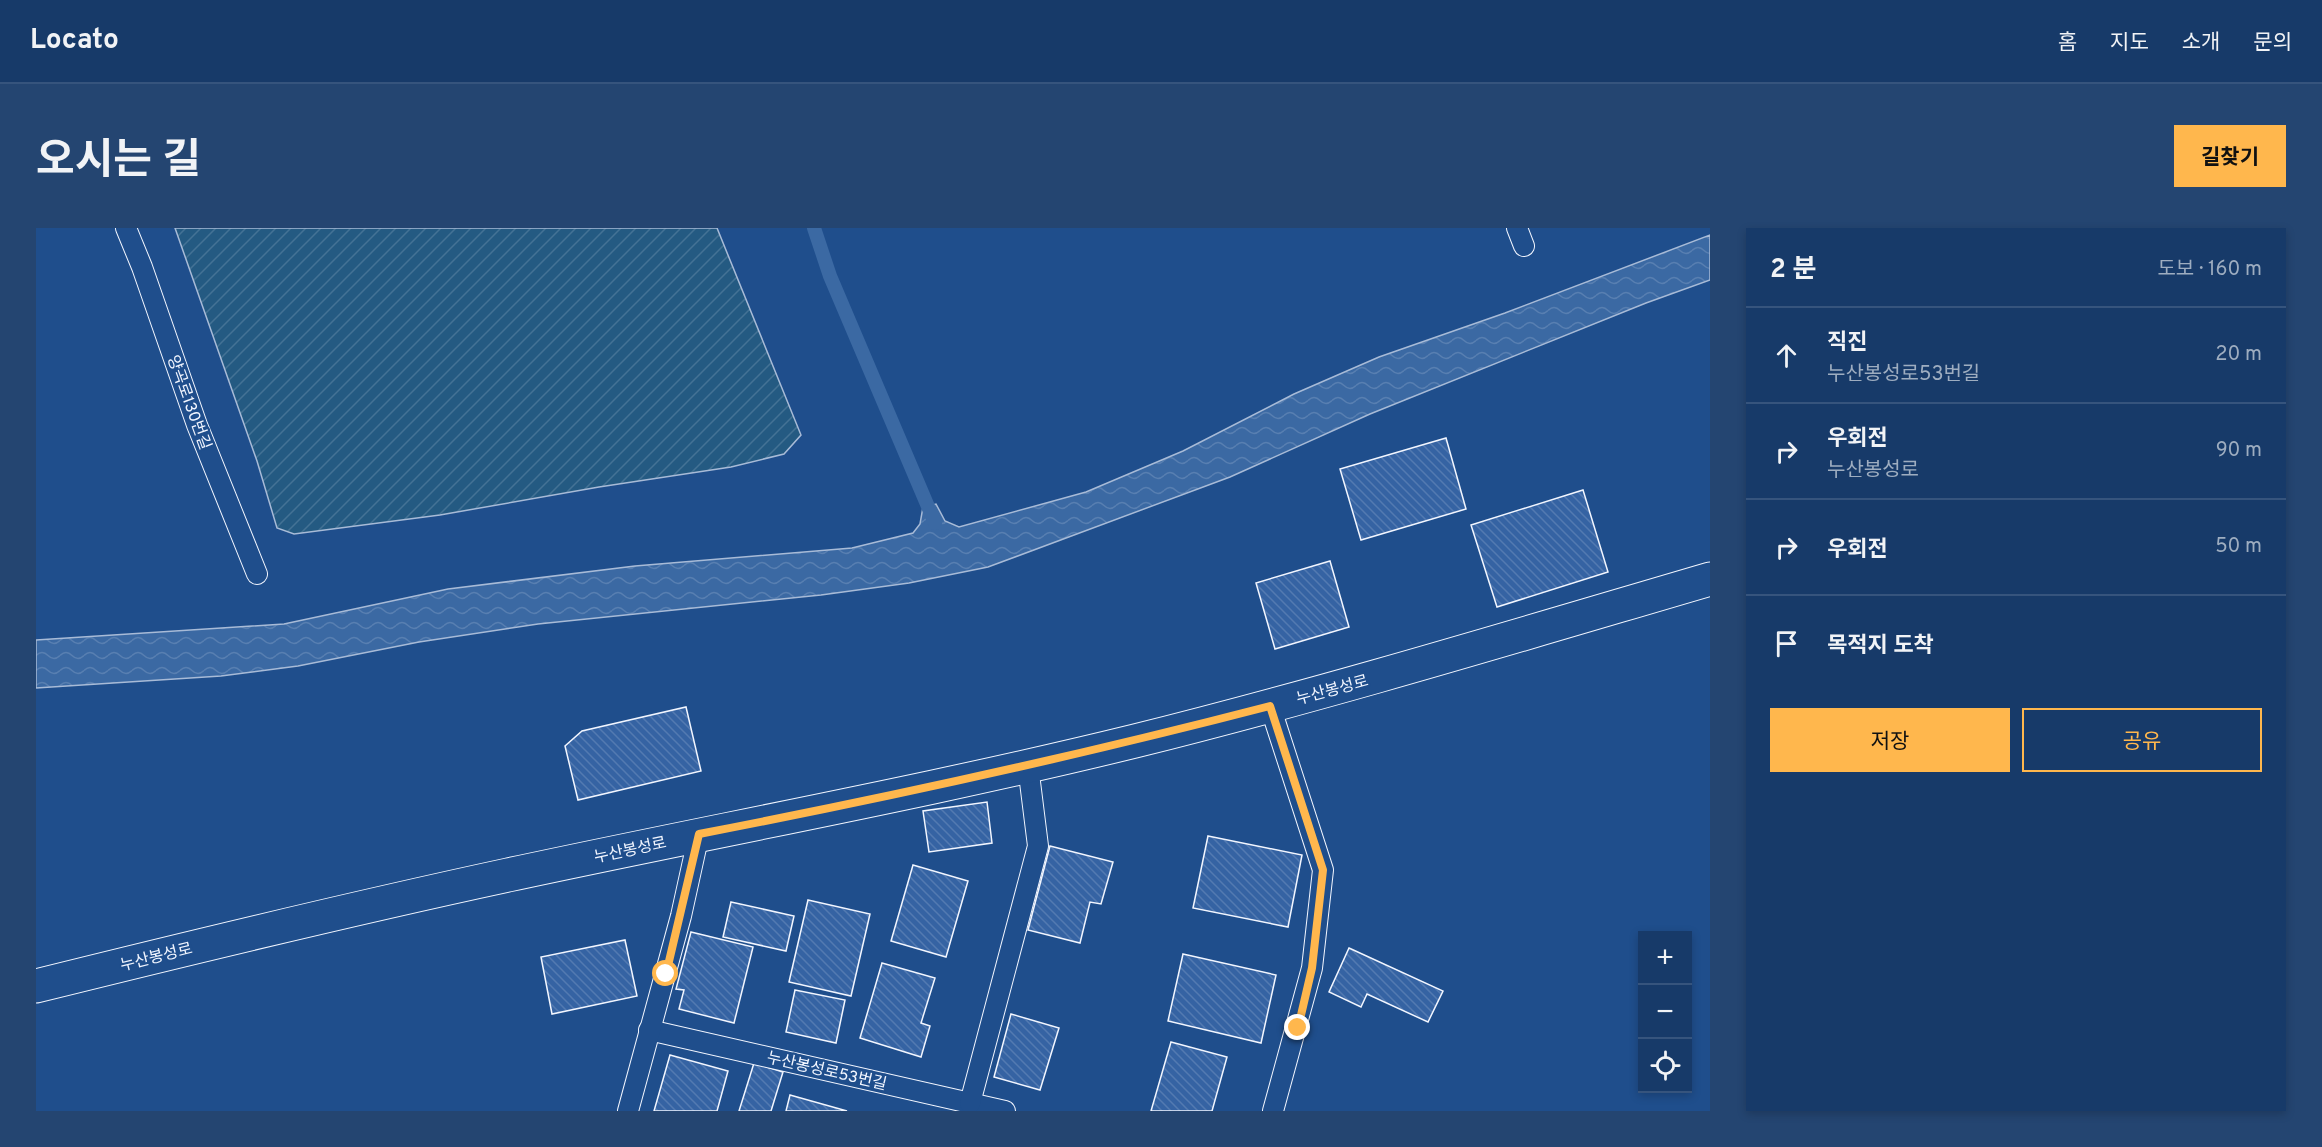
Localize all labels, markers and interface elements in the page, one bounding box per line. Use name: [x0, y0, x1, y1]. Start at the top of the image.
text: Locato: [30, 23, 119, 59]
text: 홈: [2058, 30, 2077, 57]
text: 지도: [2110, 30, 2149, 57]
text: 소개: [2182, 30, 2220, 57]
text: 문의: [2253, 30, 2292, 57]
button: 길찾기: [2174, 125, 2286, 187]
text: 오시는 길: [36, 136, 201, 189]
text: 2 분: [1770, 254, 1816, 287]
text: 도보 · 160 m: [2157, 257, 2262, 283]
text: 직진: [1827, 330, 1867, 357]
icon: ahead: [1770, 339, 1803, 372]
text: 20 m: [2215, 342, 2262, 368]
street label: 양곡로130번길: [162, 353, 215, 453]
text: 누산봉성로53번길: [1827, 362, 1980, 388]
text: 우회전: [1827, 426, 1888, 453]
icon: right: [1770, 435, 1803, 468]
text: 90 m: [2216, 438, 2262, 464]
text: 누산봉성로: [1827, 458, 1919, 484]
icon: right: [1770, 531, 1803, 564]
text: 50 m: [2215, 534, 2262, 560]
text: 우회전: [1827, 537, 1888, 564]
icon: arrive: [1770, 627, 1803, 660]
text: 목적지 도착: [1827, 633, 1934, 660]
street label: 누산봉성로: [1294, 672, 1371, 710]
button: 저장: [1770, 708, 2010, 772]
button: 공유: [2022, 708, 2262, 772]
street label: 누산봉성로: [592, 833, 669, 868]
map controls: [1638, 931, 1692, 1093]
button: +: [1638, 931, 1692, 985]
street label: 누산봉성로: [118, 939, 195, 977]
route start: [652, 960, 678, 986]
button: −: [1638, 985, 1692, 1039]
route end: [1284, 1014, 1310, 1040]
button: locate: [1638, 1039, 1692, 1093]
street label: 누산봉성로53번길: [765, 1048, 889, 1095]

